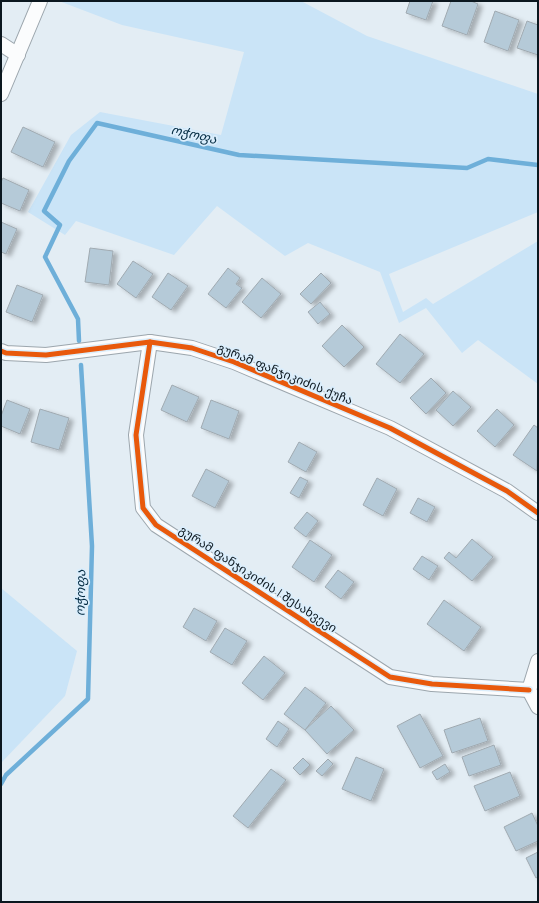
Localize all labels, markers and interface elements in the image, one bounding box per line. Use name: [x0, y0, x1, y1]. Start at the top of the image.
water label: ოჭოფა: [169, 122, 219, 148]
street label: გურამ ფანჯიკიძის ქუჩა: [215, 340, 355, 408]
street label: გურამ ფანჯიკიძის I შესახვევი: [176, 523, 340, 635]
water label: ოჭოფა: [73, 569, 89, 616]

